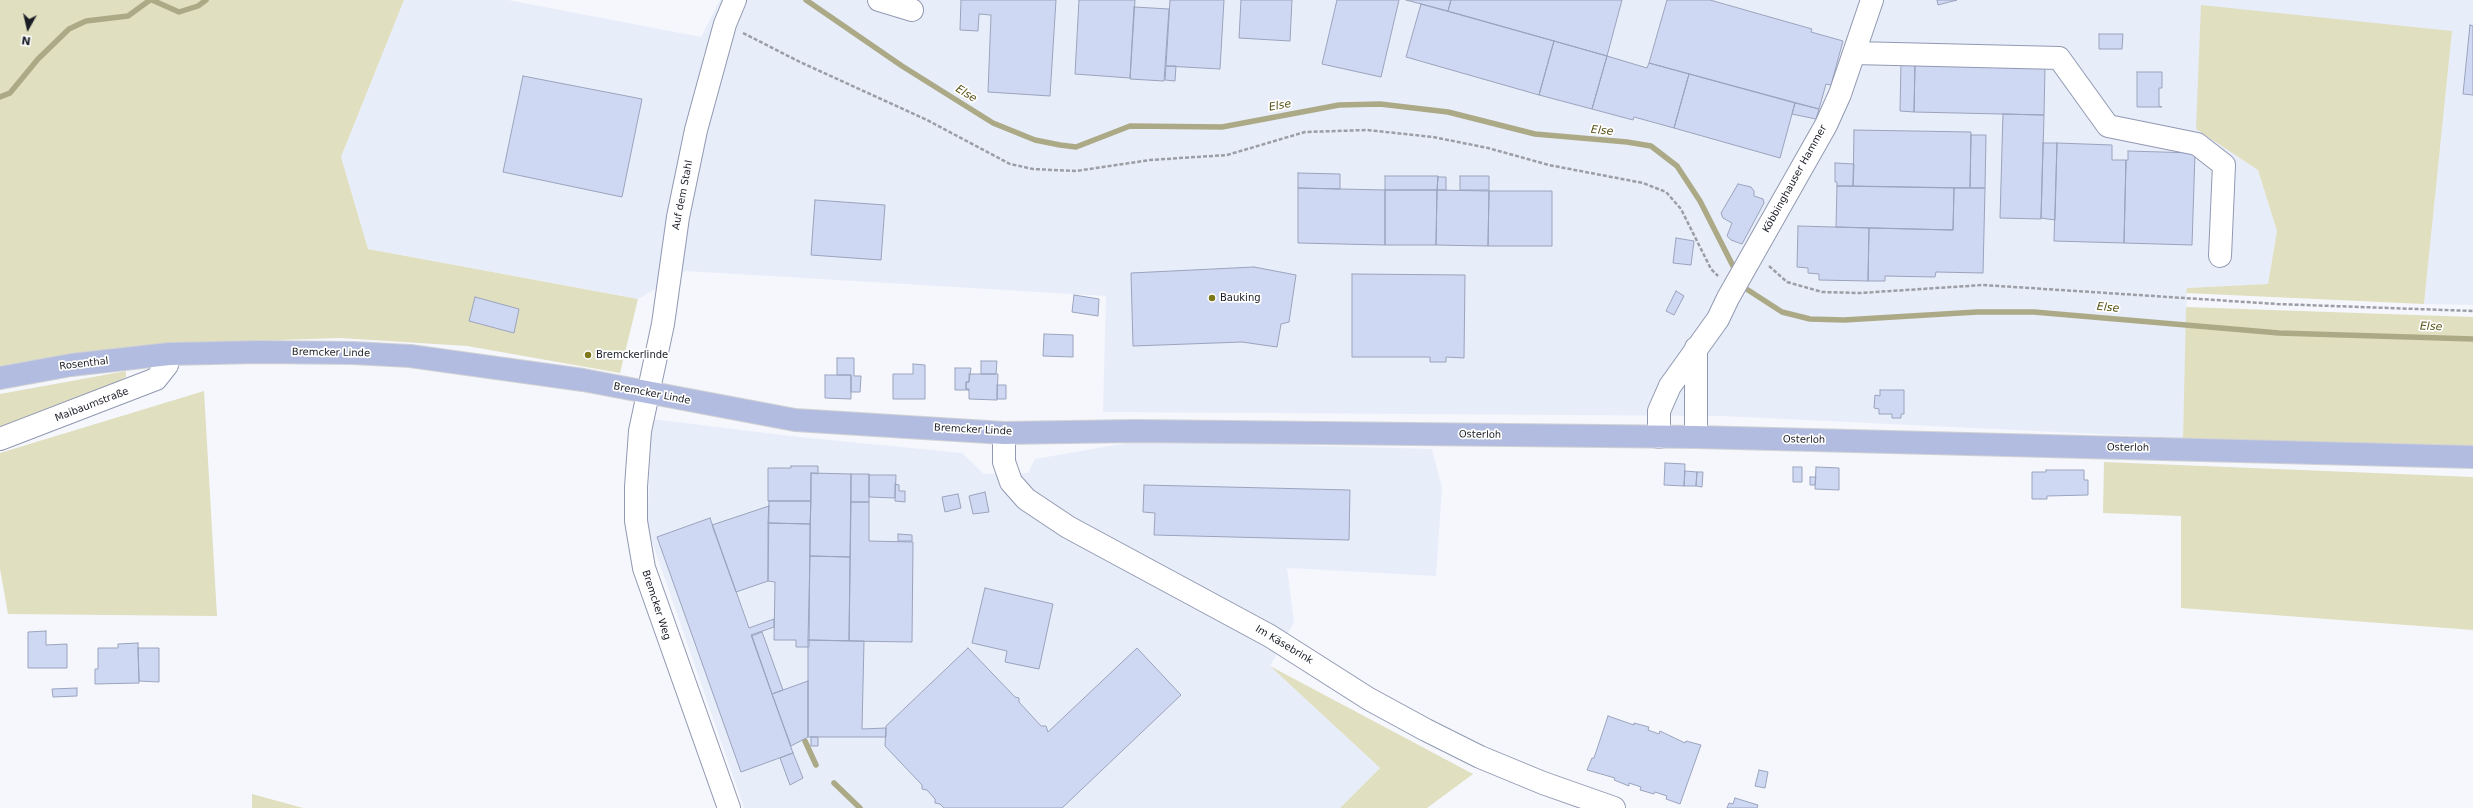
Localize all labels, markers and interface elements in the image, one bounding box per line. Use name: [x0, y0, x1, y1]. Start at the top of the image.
north arrow: [8, 8, 48, 48]
text: N: [21, 33, 32, 47]
water label: Else: [953, 82, 979, 106]
water label: Else: [1268, 98, 1292, 114]
water label: Else: [1590, 123, 1614, 139]
street label: Köbbinghauser Hammer: [1760, 123, 1830, 235]
street label: Auf dem Stahl: [670, 159, 696, 231]
place label: Bauking: [1220, 292, 1261, 304]
marker: Bauking: [1207, 293, 1217, 303]
water label: Else: [2096, 300, 2120, 316]
water label: Else: [2420, 320, 2442, 334]
street label: Bremcker Linde: [292, 346, 370, 360]
place label: Bremckerlinde: [596, 349, 668, 361]
marker: Bremckerlinde: [583, 350, 593, 360]
street label: Rosenthal: [59, 355, 109, 373]
street label: Bremcker Linde: [612, 381, 692, 407]
street label: Maibaumstraße: [53, 385, 131, 425]
street label: Bremcker Linde: [934, 422, 1012, 438]
street label: Osterloh: [1459, 429, 1501, 441]
street label: Osterloh: [1783, 434, 1825, 446]
street label: Osterloh: [2107, 442, 2149, 454]
street label: Bremcker Weg: [639, 569, 673, 641]
street label: Im Käsebrink: [1253, 623, 1315, 667]

